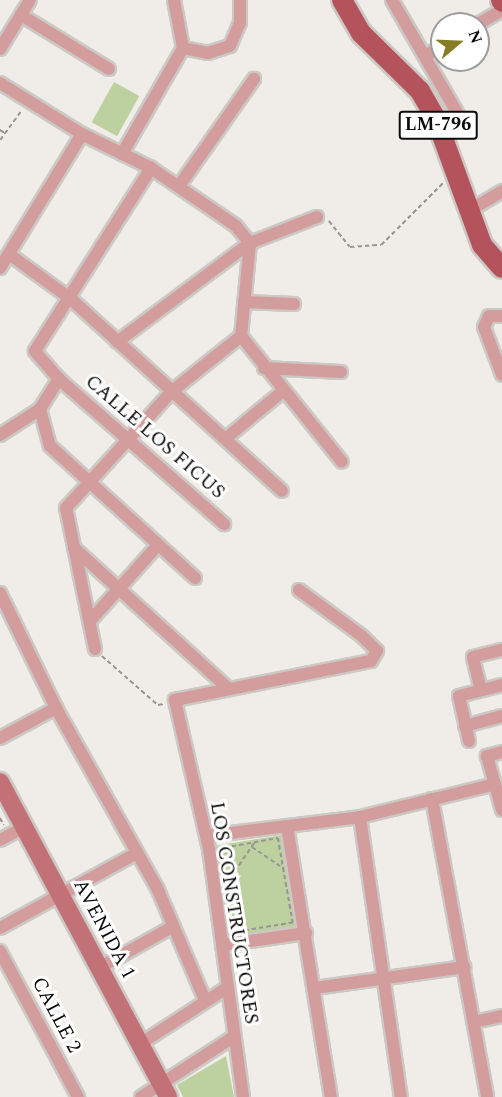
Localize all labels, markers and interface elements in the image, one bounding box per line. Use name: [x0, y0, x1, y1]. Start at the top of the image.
north arrow: [430, 12, 490, 72]
text: N: [462, 27, 489, 47]
road number: LM-796: [398, 110, 478, 140]
street label: CALLE LOS FICUS: [80, 370, 230, 504]
street label: LOS CONSTRUCTORES: [205, 800, 263, 1026]
street label: AVENIDA 1: [68, 875, 140, 983]
street label: CALLE 2: [26, 973, 86, 1057]

